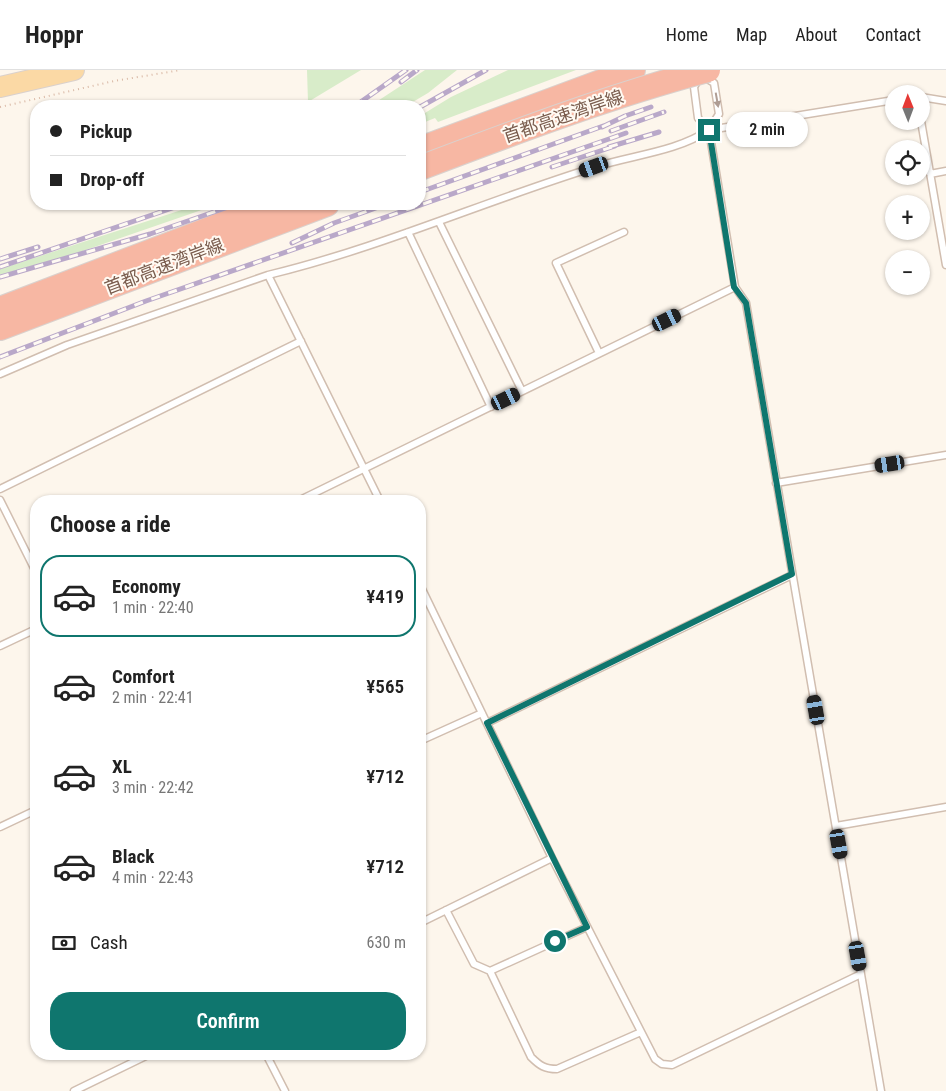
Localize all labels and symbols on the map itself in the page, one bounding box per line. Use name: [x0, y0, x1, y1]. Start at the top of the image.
north arrow: [885, 85, 930, 130]
street label: 首都高速湾岸線: [500, 86, 626, 146]
one-way arrow: [713, 93, 721, 109]
callout: 2 min: [726, 112, 809, 148]
route end: [698, 119, 720, 141]
car: [577, 155, 610, 179]
street label: 首都高速湾岸線: [101, 234, 227, 298]
car: [650, 307, 683, 333]
car: [489, 386, 522, 412]
car: [874, 454, 905, 474]
car: [806, 694, 825, 726]
car: [829, 828, 848, 860]
route start: [544, 930, 566, 952]
car: [848, 940, 867, 972]

